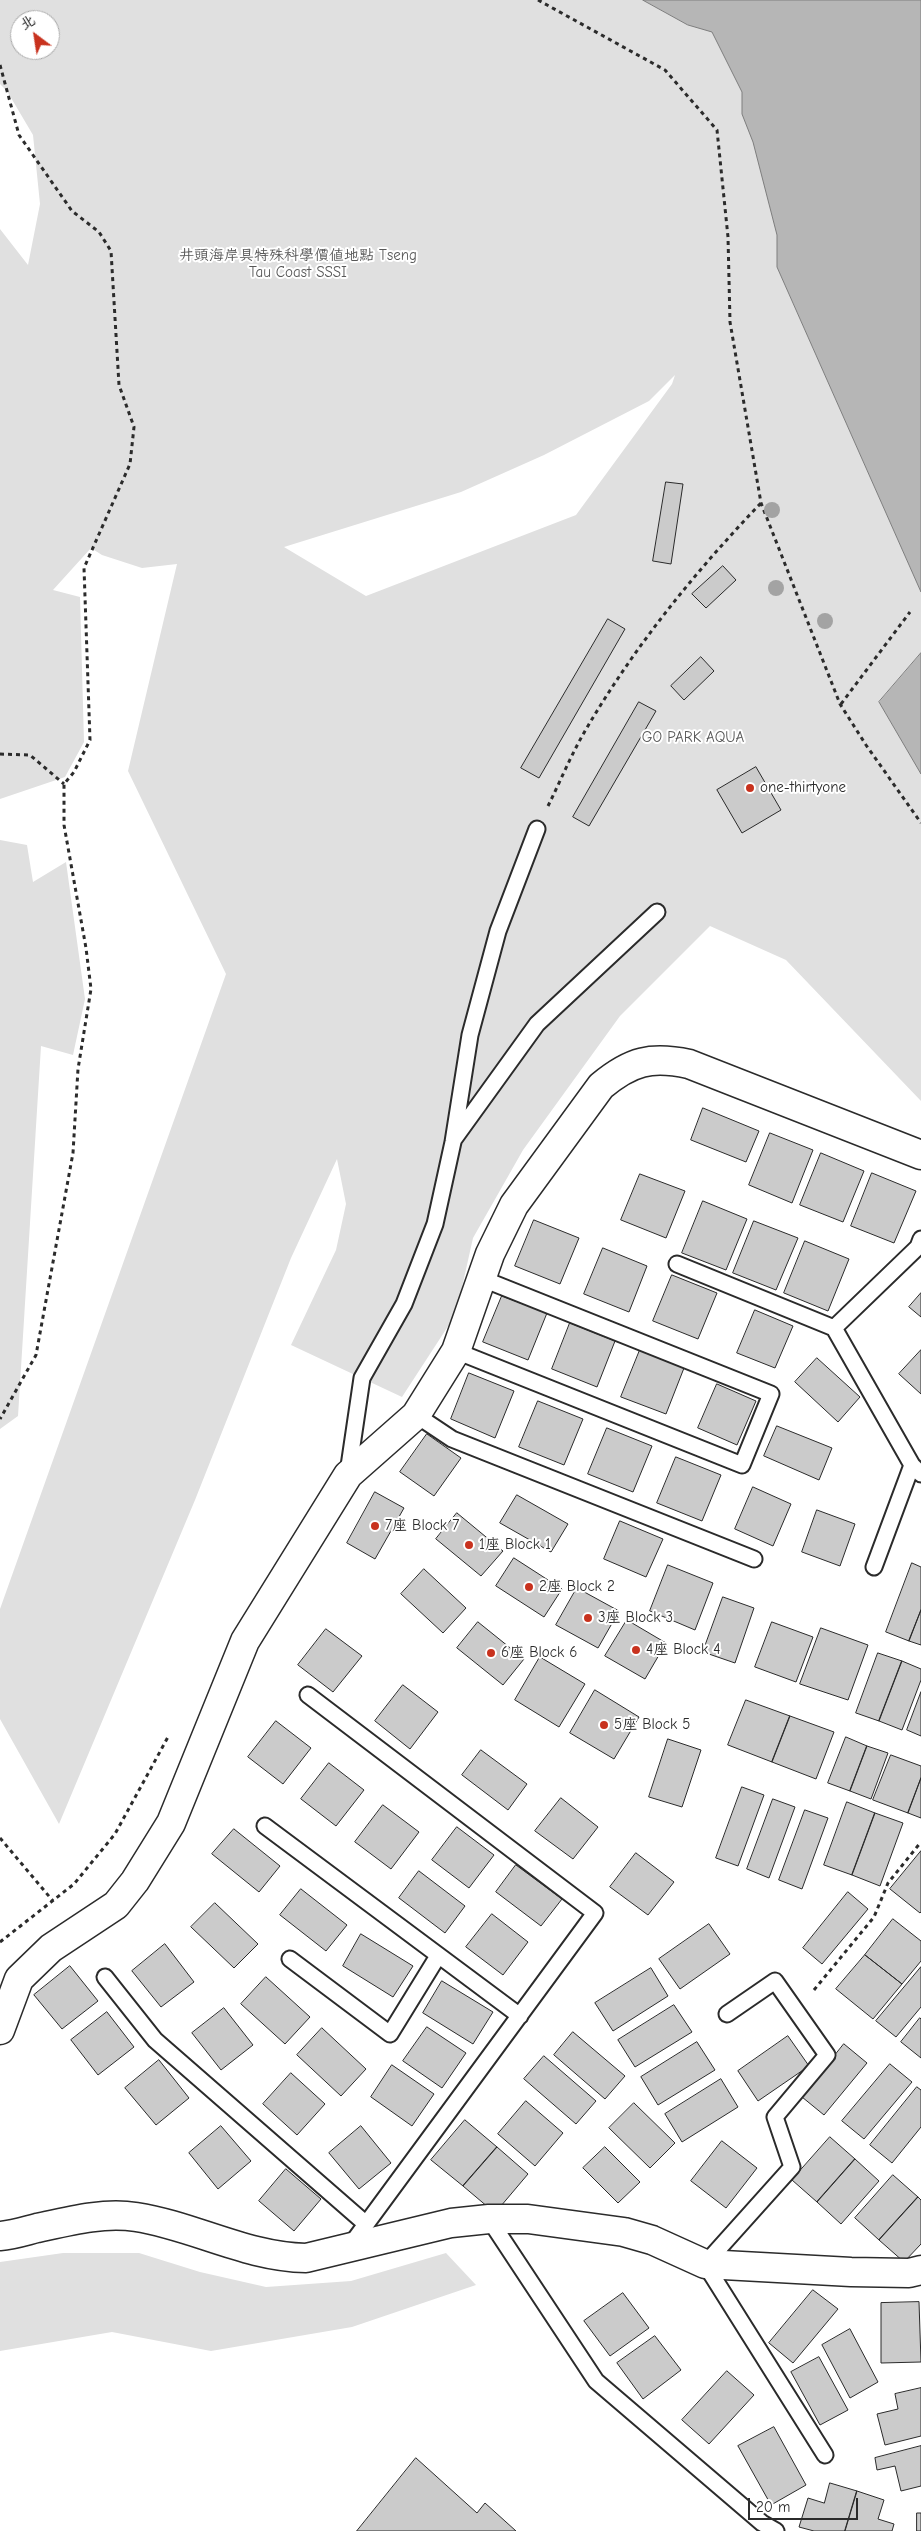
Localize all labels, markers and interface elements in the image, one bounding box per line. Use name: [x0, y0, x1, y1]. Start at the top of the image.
north arrow: [10, 10, 60, 60]
text: 北: [17, 12, 38, 33]
park label: 井頭海岸具特殊科學價值地點 Tseng Tau Coast SSSI: [179, 247, 417, 282]
park label: GO PARK AQUA: [642, 729, 744, 747]
place label: one-thirtyone: [760, 779, 846, 797]
marker: one-thirtyone: [744, 782, 756, 794]
place label: 7座 Block 7: [385, 1517, 459, 1535]
marker: 7座 Block 7: [369, 1520, 381, 1532]
place label: 1座 Block 1: [479, 1536, 551, 1554]
marker: 1座 Block 1: [463, 1539, 475, 1551]
place label: 2座 Block 2: [539, 1578, 615, 1596]
marker: 2座 Block 2: [523, 1581, 535, 1593]
place label: 3座 Block 3: [598, 1609, 673, 1627]
marker: 3座 Block 3: [582, 1612, 594, 1624]
place label: 4座 Block 4: [646, 1641, 721, 1659]
place label: 6座 Block 6: [501, 1644, 577, 1662]
marker: 4座 Block 4: [630, 1644, 642, 1656]
marker: 6座 Block 6: [485, 1647, 497, 1659]
place label: 5座 Block 5: [614, 1716, 690, 1734]
marker: 5座 Block 5: [598, 1719, 610, 1731]
scale bar: [751, 2488, 861, 2520]
text: 20 m: [756, 2498, 790, 2516]

